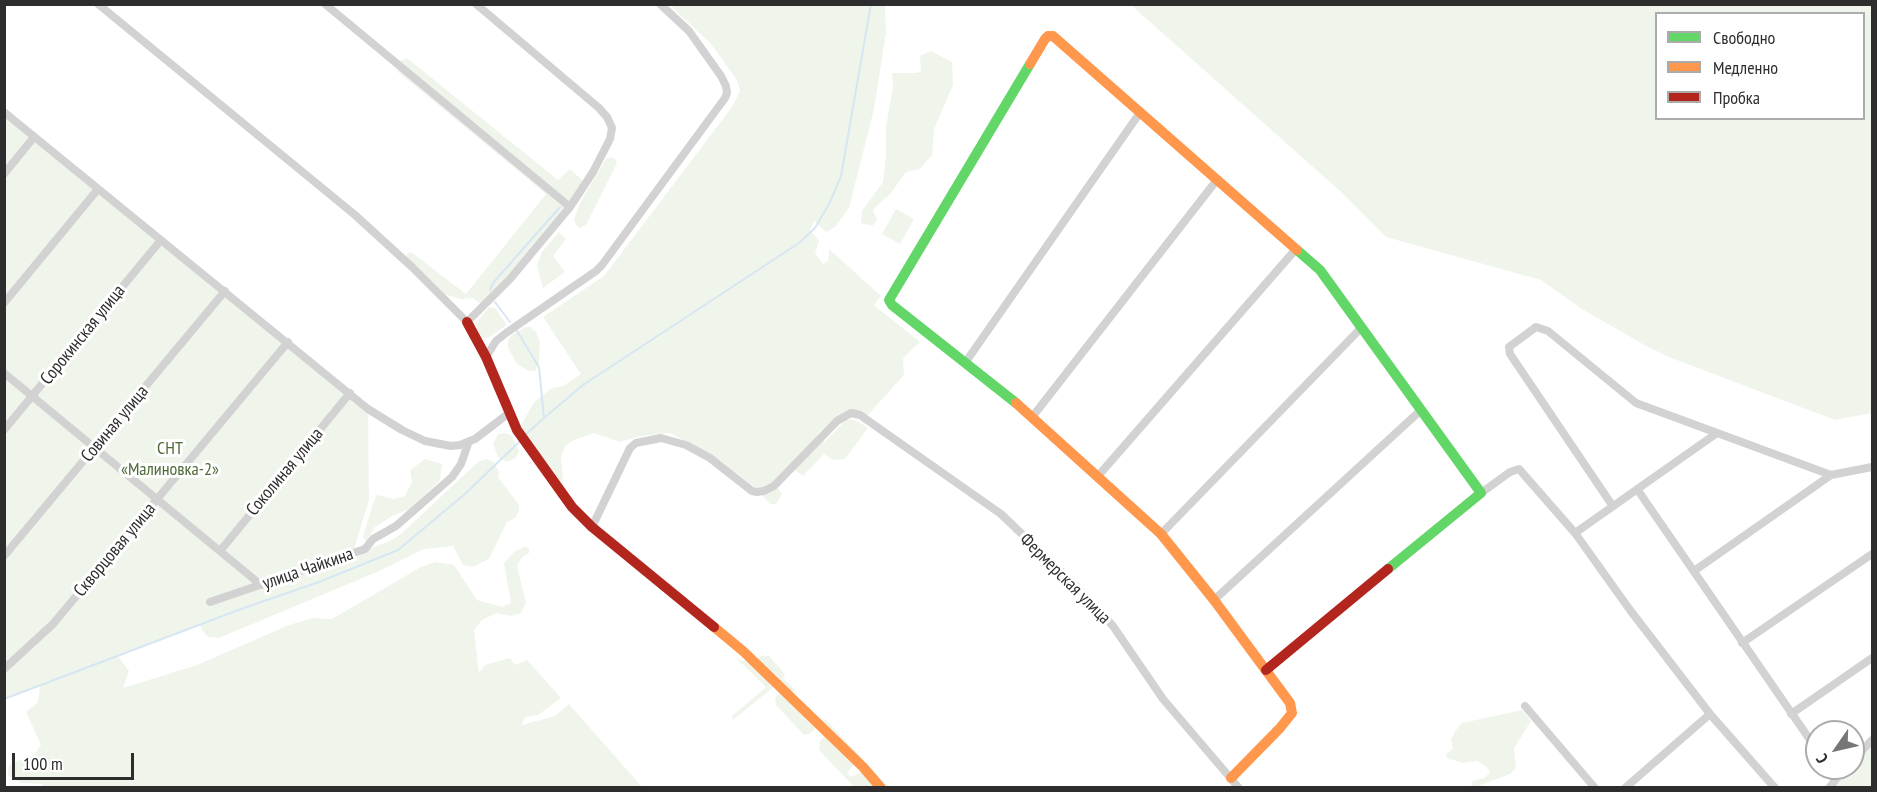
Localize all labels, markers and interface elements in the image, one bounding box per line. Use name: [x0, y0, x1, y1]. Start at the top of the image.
legend: [1655, 12, 1865, 120]
text: Свободно: [1713, 26, 1775, 49]
text: Медленно: [1713, 56, 1778, 79]
text: Пробка: [1713, 86, 1760, 109]
street label: Сорокинская улица: [36, 281, 130, 389]
street label: Совиная улица: [77, 381, 153, 467]
street label: Соколиная улица: [242, 424, 328, 520]
park label: СНТ «Малиновка-2»: [121, 438, 219, 480]
street label: Скворцовая улица: [69, 499, 161, 601]
street label: Фермерская улица: [1015, 529, 1115, 629]
street label: улица Чайкина: [260, 543, 356, 595]
north arrow: [1805, 720, 1865, 780]
scale bar: [15, 741, 136, 779]
text: С: [1811, 750, 1832, 768]
text: 100 m: [23, 752, 63, 775]

